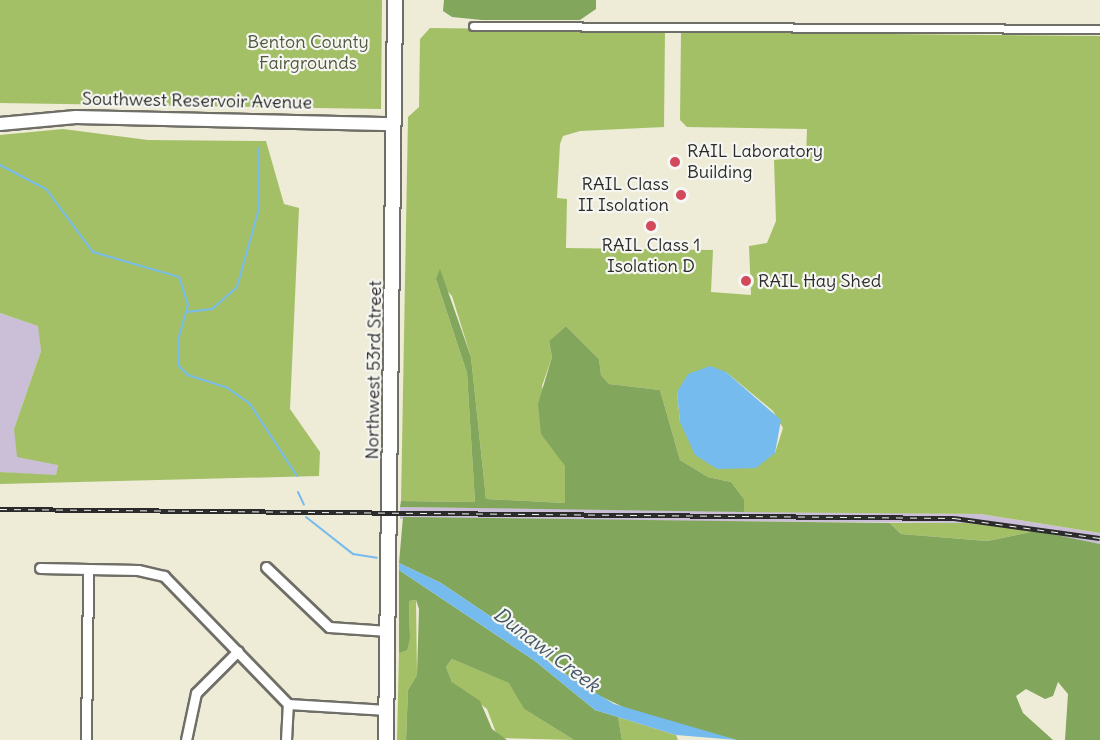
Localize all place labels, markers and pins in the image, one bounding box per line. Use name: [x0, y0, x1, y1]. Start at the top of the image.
place label: RAIL Laboratory Building: [687, 141, 823, 184]
marker: RAIL Laboratory Building: [668, 155, 682, 169]
place label: RAIL Class II Isolation: [578, 174, 669, 216]
marker: RAIL Class II Isolation: [674, 188, 688, 202]
marker: RAIL Class 1 Isolation D: [644, 219, 658, 233]
place label: RAIL Class 1 Isolation D: [602, 235, 700, 278]
place label: RAIL Hay Shed: [758, 270, 881, 292]
marker: RAIL Hay Shed: [739, 274, 753, 288]

